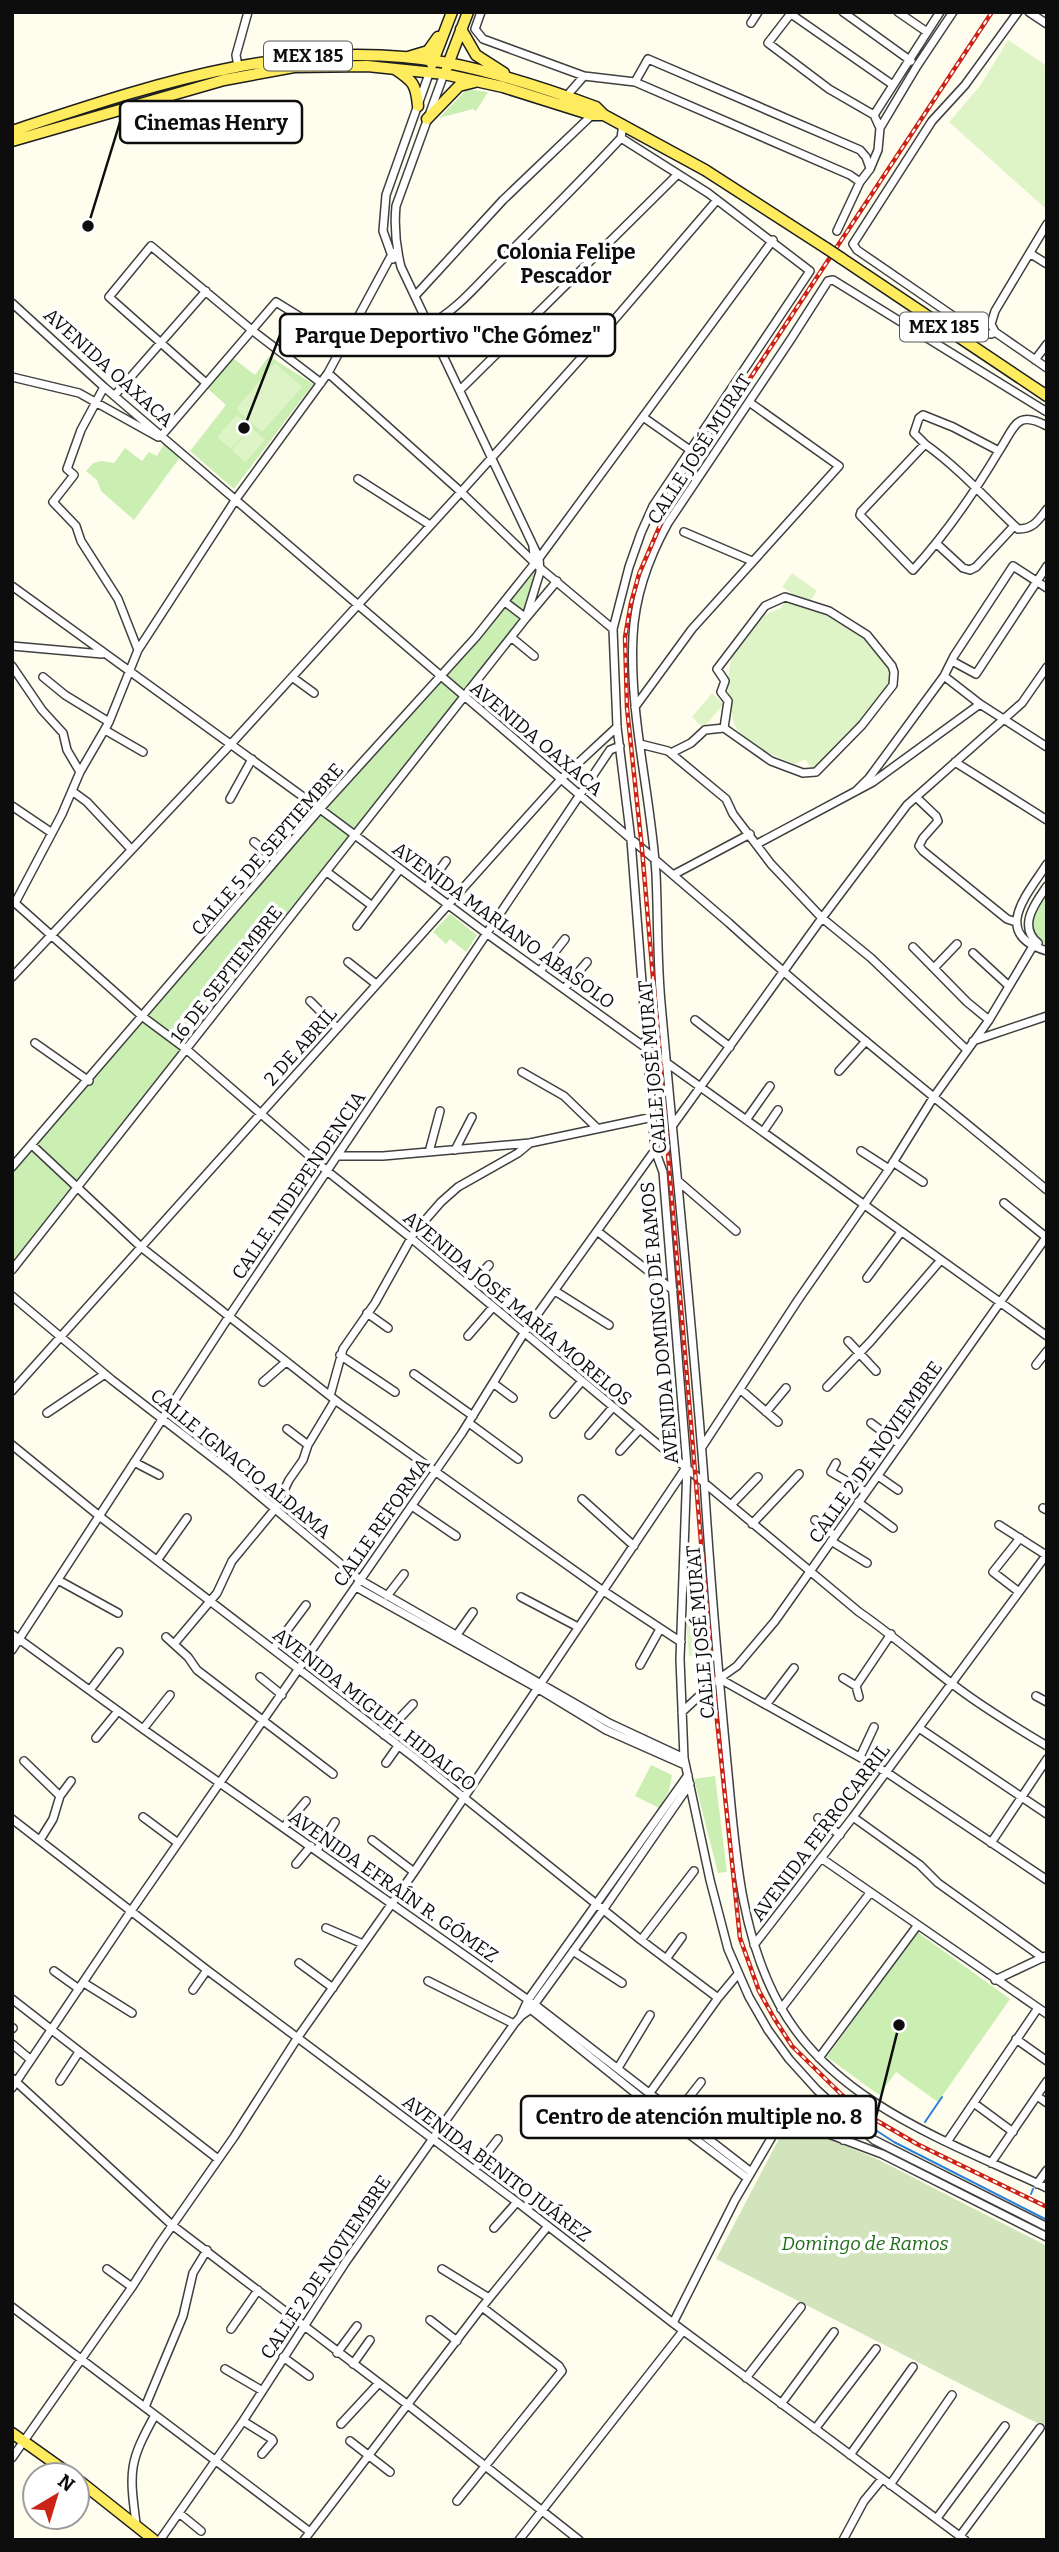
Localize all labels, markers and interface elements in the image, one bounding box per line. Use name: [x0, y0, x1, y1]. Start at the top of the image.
road number: MEX 185: [264, 42, 352, 70]
callout: Cinemas Henry: [120, 101, 302, 143]
text: Cinemas Henry: [134, 110, 288, 136]
district label: Colonia Felipe Pescador: [496, 239, 636, 289]
street label: AVENIDA OAXACA: [39, 303, 179, 432]
road number: MEX 185: [900, 312, 988, 342]
callout: Parque Deportivo "Che Gómez": [280, 314, 615, 356]
text: Parque Deportivo "Che Gómez": [295, 323, 601, 349]
street label: CALLE JOSÉ MURAT: [642, 370, 757, 529]
street label: AVENIDA OAXACA: [466, 676, 608, 801]
street label: CALLE 5 DE SEPTIEMBRE: [186, 759, 348, 940]
street label: AVENIDA MARIANO ABASOLO: [388, 837, 619, 1014]
street label: 16 DE SEPTIEMBRE: [166, 901, 287, 1048]
street label: CALLE JOSÉ MURAT: [633, 979, 672, 1155]
street label: 2 DE ABRIL: [259, 1002, 342, 1090]
street label: CALLE. INDEPENDENCIA: [227, 1086, 370, 1284]
street label: AVENIDA DOMINGO DE RAMOS: [636, 1181, 683, 1465]
street label: AVENIDA JOSÉ MARÍA MORELOS: [399, 1206, 637, 1411]
street label: CALLE 2 DE NOVIEMBRE: [804, 1357, 947, 1548]
street label: CALLE IGNACIO ALDAMA: [146, 1384, 336, 1544]
street label: CALLE REFORMA: [328, 1453, 435, 1591]
street label: CALLE JOSÉ MURAT: [681, 1544, 720, 1720]
street label: AVENIDA MIGUEL HIDALGO: [268, 1623, 481, 1796]
street label: AVENIDA FERROCARRIL: [746, 1739, 895, 1925]
street label: AVENIDA EFRAÍN R. GÓMEZ: [285, 1805, 503, 1968]
street label: AVENIDA BENITO JUÁREZ: [398, 2090, 596, 2247]
callout: Centro de atención multiple no. 8: [521, 2096, 876, 2138]
text: Centro de atención multiple no. 8: [536, 2104, 863, 2130]
street label: CALLE 2 DE NOVIEMBRE: [255, 2171, 396, 2364]
park label: Domingo de Ramos: [781, 2232, 949, 2255]
north arrow: [21, 2461, 91, 2531]
text: N: [53, 2469, 79, 2497]

